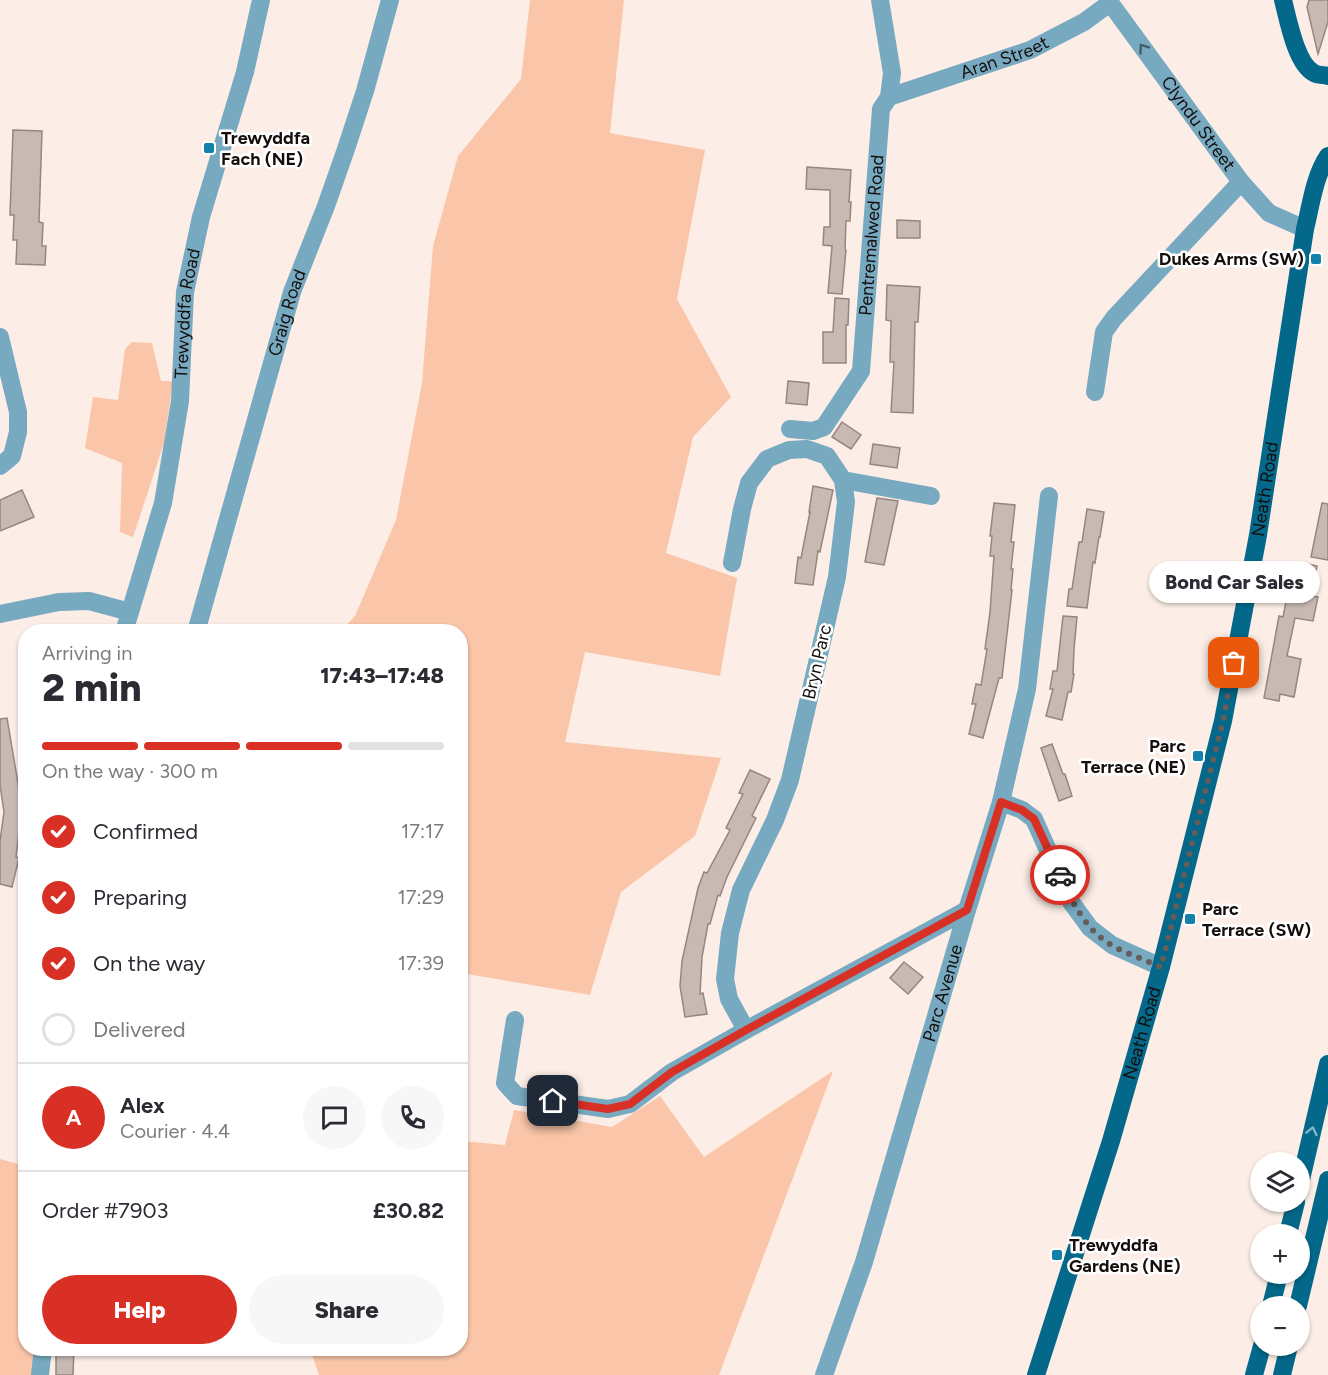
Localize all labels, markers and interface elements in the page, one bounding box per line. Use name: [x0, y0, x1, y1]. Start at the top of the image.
street label: Aran Street: [957, 31, 1053, 83]
one-way arrow: [1139, 43, 1150, 54]
street label: Clyndu Street: [1156, 72, 1240, 175]
place label: Trewyddfa Fach (NE): [221, 127, 310, 170]
marker: Trewyddfa Fach (NE): [202, 141, 216, 155]
street label: Pentremalwed Road: [854, 154, 888, 317]
street label: Trewyddfa Road: [170, 246, 205, 379]
place label: Dukes Arms (SW): [1159, 248, 1304, 270]
marker: Dukes Arms (SW): [1309, 252, 1323, 266]
street label: Graig Road: [263, 266, 311, 359]
street label: Neath Road: [1247, 440, 1283, 538]
callout: Bond Car Sales: [1148, 561, 1320, 603]
text: Bond Car Sales: [1165, 570, 1304, 594]
street label: Bryn Parc: [798, 622, 836, 702]
pin: [1208, 637, 1259, 688]
text: Arriving in: [42, 641, 132, 665]
icon: bag: [1217, 646, 1250, 679]
text: 17:43–17:48: [320, 662, 444, 689]
text: 2 min: [42, 664, 142, 711]
place label: Parc Terrace (NE): [1081, 735, 1186, 778]
marker: Parc Terrace (NE): [1191, 749, 1205, 763]
text: On the way · 300 m: [42, 759, 218, 783]
icon: check: [42, 815, 75, 848]
text: Confirmed: [93, 818, 198, 845]
text: 17:17: [401, 819, 444, 843]
courier: [1030, 845, 1090, 905]
icon: car: [1044, 859, 1077, 892]
icon: check: [42, 881, 75, 914]
text: Preparing: [93, 884, 187, 911]
text: 17:29: [397, 885, 444, 909]
place label: Parc Terrace (SW): [1202, 898, 1311, 941]
marker: Parc Terrace (SW): [1183, 912, 1197, 926]
street label: Parc Avenue: [918, 942, 967, 1045]
icon: check: [42, 947, 75, 980]
text: On the way: [93, 950, 205, 977]
text: 17:39: [398, 951, 444, 975]
street label: Neath Road: [1118, 984, 1166, 1082]
text: Delivered: [93, 1016, 186, 1043]
pin: [527, 1075, 578, 1126]
icon: home: [536, 1084, 569, 1117]
button: chat: [303, 1086, 366, 1149]
button: phone: [381, 1086, 444, 1149]
text: Alex: [120, 1092, 165, 1119]
text: A: [66, 1104, 81, 1131]
text: Courier · 4.4: [120, 1119, 230, 1143]
one-way arrow: [1305, 1126, 1318, 1136]
map controls: [1250, 1152, 1310, 1356]
button: layers: [1250, 1152, 1310, 1212]
text: Order #7903: [42, 1197, 168, 1224]
text: £30.82: [373, 1197, 444, 1224]
button: +: [1250, 1224, 1310, 1284]
place label: Trewyddfa Gardens (NE): [1069, 1234, 1181, 1277]
marker: Trewyddfa Gardens (NE): [1050, 1248, 1064, 1262]
button: Help: [42, 1275, 237, 1344]
button: Share: [249, 1275, 444, 1344]
button: −: [1250, 1296, 1310, 1356]

